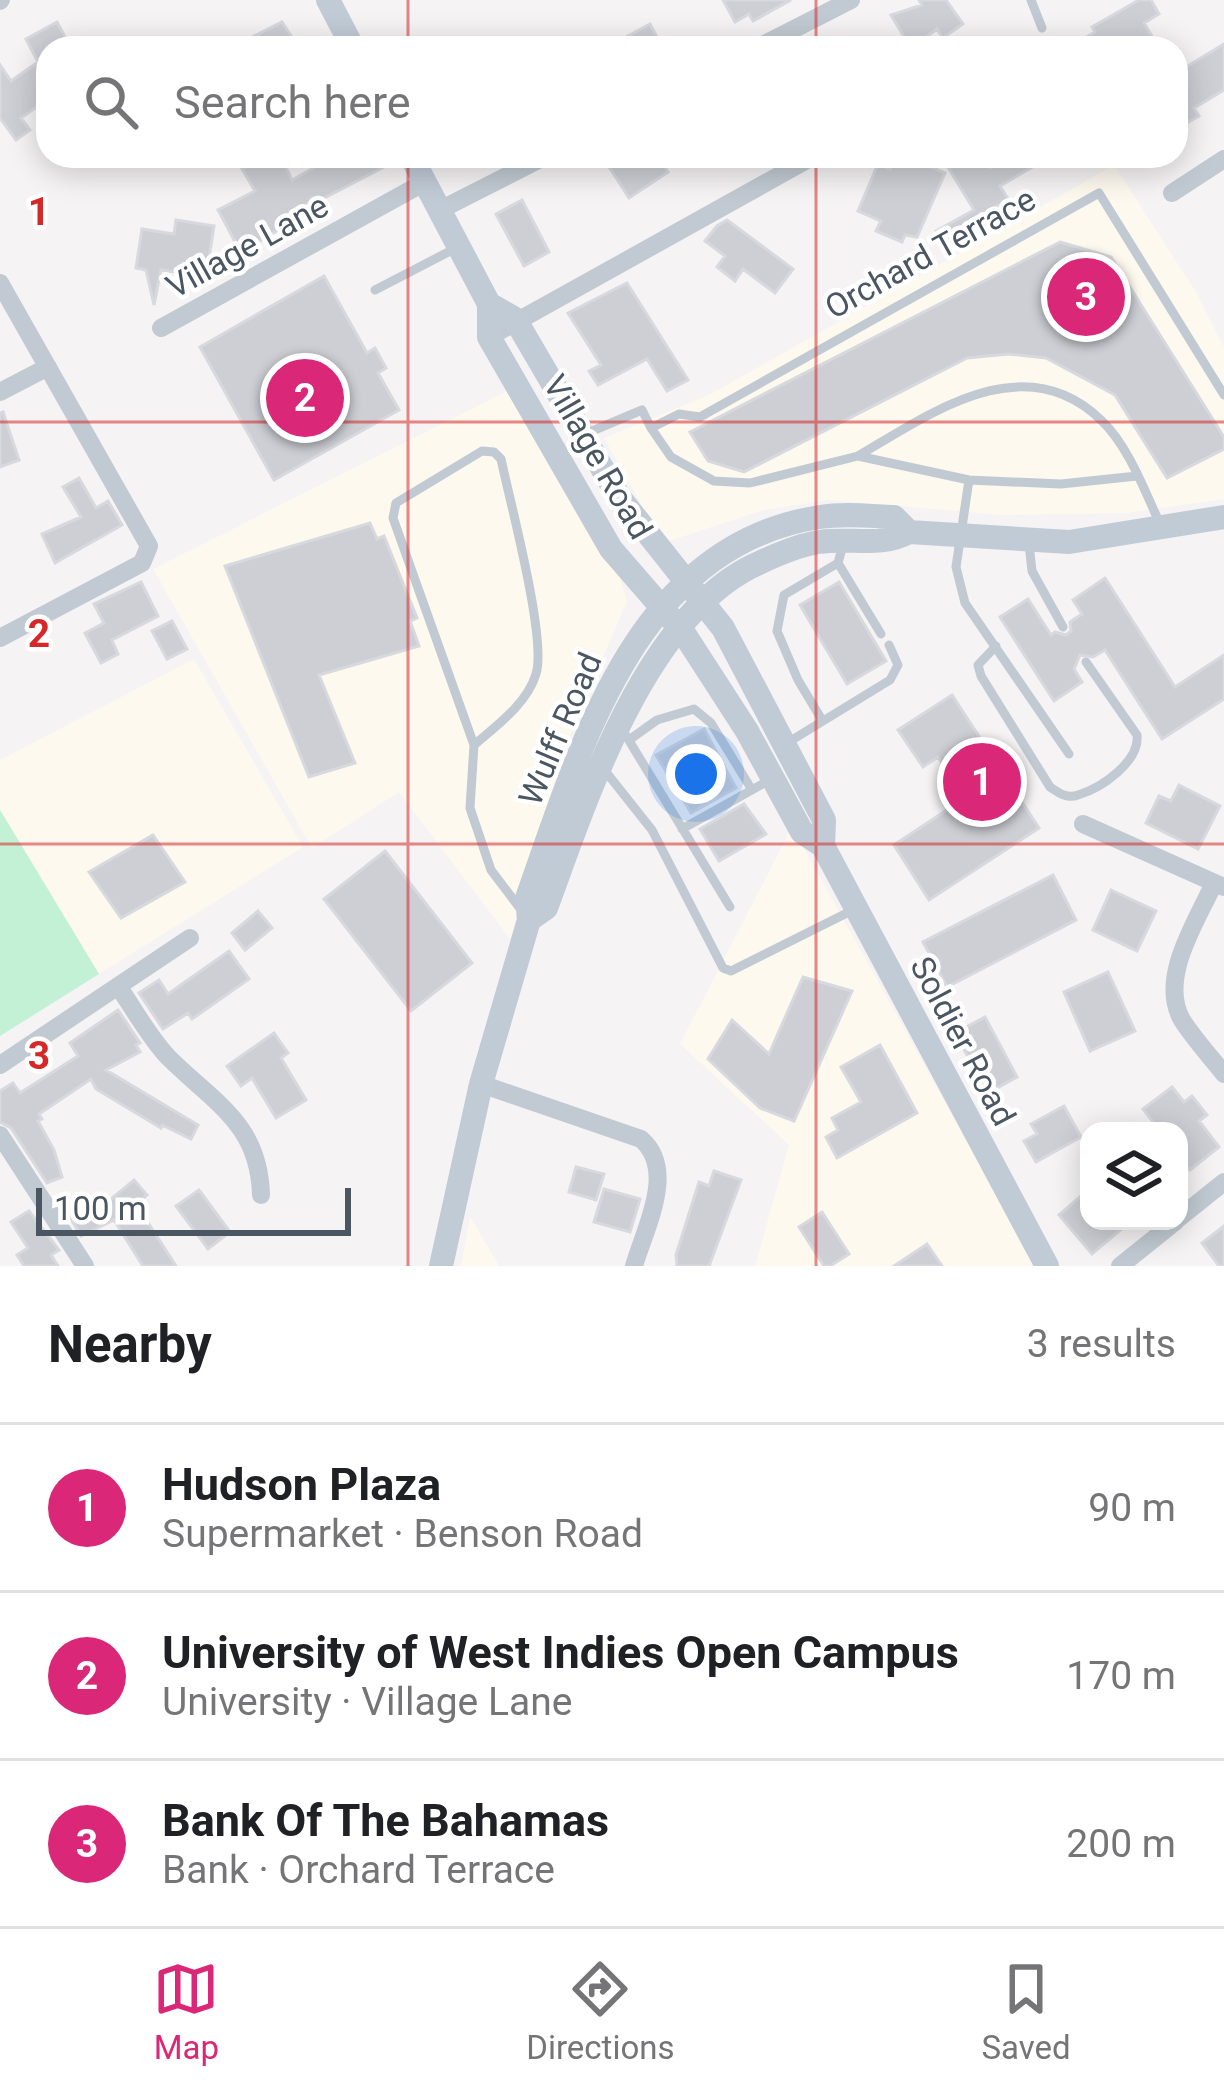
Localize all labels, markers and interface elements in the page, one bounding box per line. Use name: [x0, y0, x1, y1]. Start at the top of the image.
search box: [36, 36, 1188, 168]
icon: search: [78, 69, 144, 135]
text: Search here: [174, 76, 411, 129]
street label: Orchard Terrace: [818, 179, 1042, 327]
street label: Village Lane: [159, 186, 335, 306]
text: 1: [28, 189, 50, 235]
pin: 3: [1047, 252, 1125, 342]
pin: 2: [266, 353, 344, 443]
street label: Village Road: [535, 368, 661, 546]
text: 2: [28, 611, 50, 657]
street label: Wulff Road: [510, 647, 610, 811]
pin: 1: [943, 737, 1021, 827]
your location: [666, 744, 726, 804]
street label: Soldier Road: [902, 950, 1024, 1132]
text: 3: [28, 1033, 50, 1079]
map controls: [1080, 1122, 1188, 1230]
button: layers: [1080, 1122, 1188, 1230]
scale bar: [36, 1182, 351, 1235]
text: 100 m: [54, 1189, 147, 1228]
text: Nearby: [48, 1315, 212, 1374]
text: 3 results: [1027, 1321, 1176, 1367]
text: Hudson Plaza: [162, 1458, 441, 1511]
text: 1: [76, 1485, 98, 1531]
text: 90 m: [1088, 1485, 1176, 1531]
text: Supermarket · Benson Road: [162, 1511, 643, 1557]
text: University of West Indies Open Campus: [162, 1626, 959, 1679]
text: 2: [76, 1653, 98, 1699]
text: 170 m: [1066, 1653, 1176, 1699]
text: University · Village Lane: [162, 1679, 572, 1725]
text: Bank Of The Bahamas: [162, 1794, 609, 1847]
text: 3: [76, 1821, 98, 1867]
text: 200 m: [1066, 1821, 1176, 1867]
text: Bank · Orchard Terrace: [162, 1847, 555, 1893]
tab: Map: [153, 1956, 219, 2067]
tab: Directions: [526, 1956, 675, 2067]
tab: Saved: [981, 1956, 1071, 2067]

